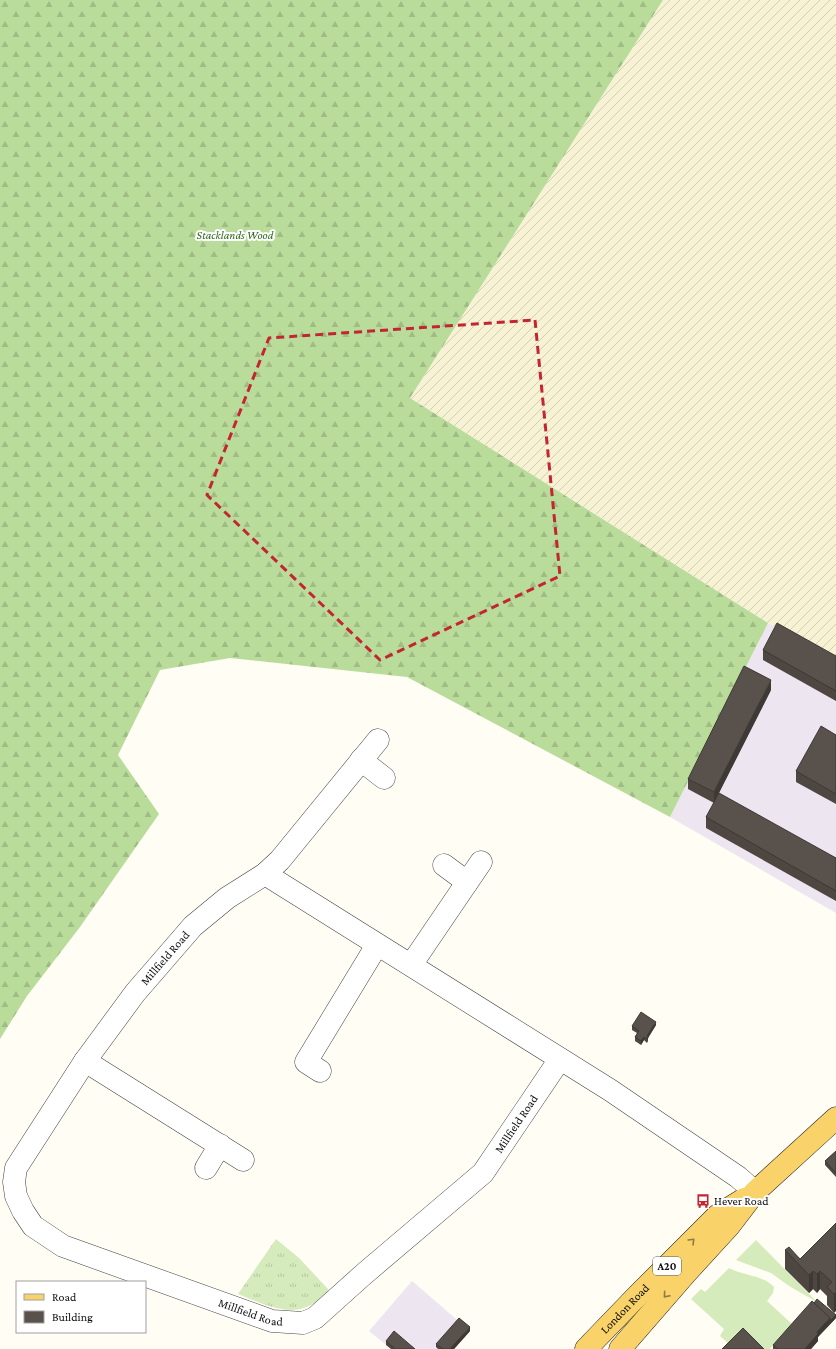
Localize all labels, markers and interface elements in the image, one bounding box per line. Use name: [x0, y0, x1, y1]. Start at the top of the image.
park label: Stacklands Wood: [197, 228, 274, 242]
street label: Millfield Road: [138, 928, 193, 988]
street label: Millfield Road: [492, 1092, 541, 1156]
bus stop icon: Hever Road: [695, 1193, 711, 1209]
place label: Hever Road: [714, 1194, 769, 1208]
one-way arrow: [687, 1238, 695, 1246]
road number: A20: [653, 1257, 681, 1275]
street label: London Road: [598, 1280, 653, 1336]
legend: [16, 1281, 146, 1333]
text: Road: [52, 1290, 77, 1304]
one-way arrow: [664, 1291, 671, 1298]
street label: Millfield Road: [217, 1295, 284, 1329]
text: Building: [52, 1310, 93, 1324]

